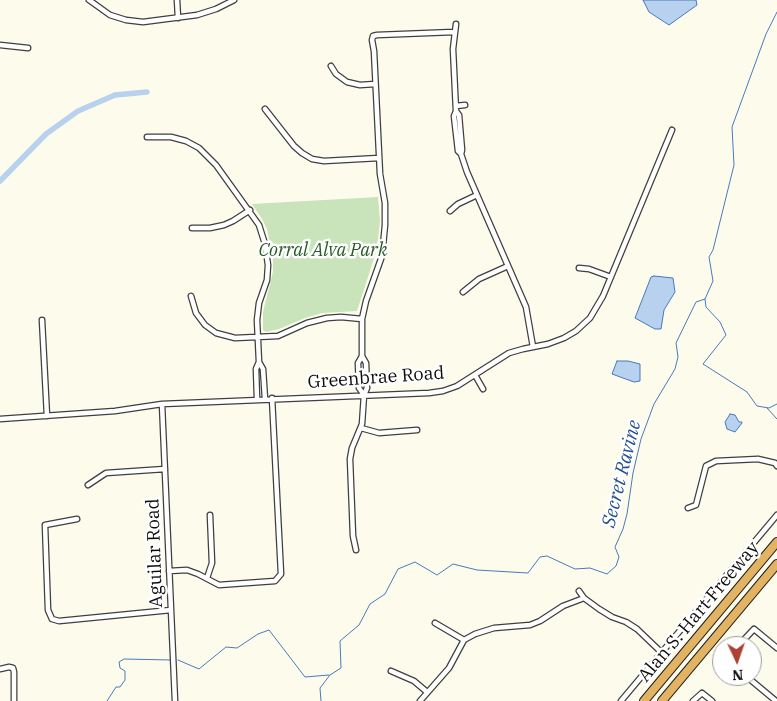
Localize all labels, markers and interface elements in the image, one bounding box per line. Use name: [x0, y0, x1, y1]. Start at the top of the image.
park label: Corral Alva Park: [258, 240, 388, 262]
street label: Greenbrae Road: [307, 362, 445, 394]
water label: Secret Ravine: [598, 418, 646, 530]
street label: Aguilar Road: [142, 498, 168, 608]
street label: Alan S. Hart Freeway: [634, 537, 764, 687]
north arrow: [712, 636, 762, 686]
text: N: [732, 666, 744, 684]

